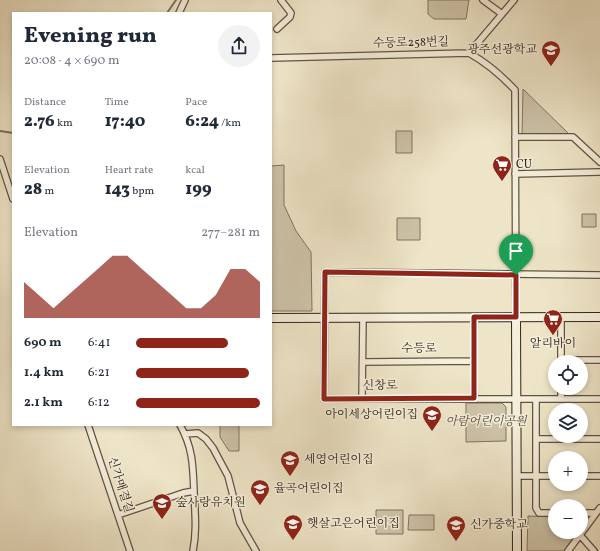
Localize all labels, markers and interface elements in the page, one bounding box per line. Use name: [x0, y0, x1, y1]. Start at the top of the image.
text: Evening run: [24, 21, 157, 52]
button: share: [218, 25, 260, 67]
street label: 수등로258번길: [373, 34, 449, 52]
school or university icon: 광주선광학교: [540, 39, 562, 67]
place label: 광주선광학교: [467, 42, 537, 58]
text: 20:08 · 4 × 690 m: [24, 52, 120, 70]
text: Distance: [24, 95, 66, 110]
text: Time: [105, 95, 129, 110]
text: Pace: [185, 95, 207, 110]
text: 2.76: [24, 110, 55, 133]
text: 17:40: [105, 110, 145, 133]
text: 6:24: [185, 110, 219, 133]
text: km: [55, 116, 73, 131]
text: /km: [219, 116, 241, 131]
supermarket icon: CU: [491, 154, 513, 182]
place label: CU: [516, 157, 532, 173]
text: Elevation: [24, 163, 70, 178]
text: Heart rate: [105, 163, 153, 178]
text: kcal: [185, 163, 205, 178]
text: 28: [24, 178, 42, 201]
text: 143: [105, 178, 130, 201]
text: 199: [185, 178, 212, 201]
text: m: [42, 184, 54, 199]
text: bpm: [130, 184, 154, 199]
text: Elevation: [24, 224, 78, 242]
text: 277–281 m: [201, 224, 260, 242]
pin: [499, 234, 533, 275]
icon: arrive: [505, 240, 527, 262]
supermarket icon: 알리바이: [542, 308, 564, 336]
text: 690 m: [24, 334, 62, 352]
text: 6:41: [88, 334, 110, 352]
place label: 알리바이: [530, 336, 576, 352]
street label: 수등로: [402, 341, 437, 357]
map controls: [548, 355, 588, 539]
button: locate: [548, 355, 588, 395]
text: 1.4 km: [24, 364, 64, 382]
text: 6:21: [88, 364, 110, 382]
street label: 신창로: [363, 378, 398, 394]
text: 2.1 km: [24, 394, 63, 412]
text: 6:12: [88, 394, 110, 412]
button: layers: [548, 403, 588, 443]
school or university icon: 아이세상어린이집: [421, 404, 443, 432]
place label: 아이세상어린이집: [325, 407, 418, 423]
park label: 아람어린이공원: [445, 414, 528, 430]
school or university icon: 세영어린이집: [279, 449, 301, 477]
button: +: [548, 451, 588, 491]
place label: 세영어린이집: [304, 452, 374, 468]
street label: 신가매결길: [103, 455, 137, 515]
school or university icon: 율곡어린이집: [249, 478, 271, 506]
place label: 율곡어린이집: [274, 481, 344, 497]
school or university icon: 숲사랑유치원: [151, 492, 173, 520]
place label: 숲사랑유치원: [176, 495, 246, 511]
button: −: [548, 499, 588, 539]
school or university icon: 햇살고은어린이집: [282, 513, 304, 541]
school or university icon: 신가중학교: [445, 514, 467, 542]
place label: 햇살고은어린이집: [307, 516, 400, 532]
place label: 신가중학교: [470, 517, 528, 533]

